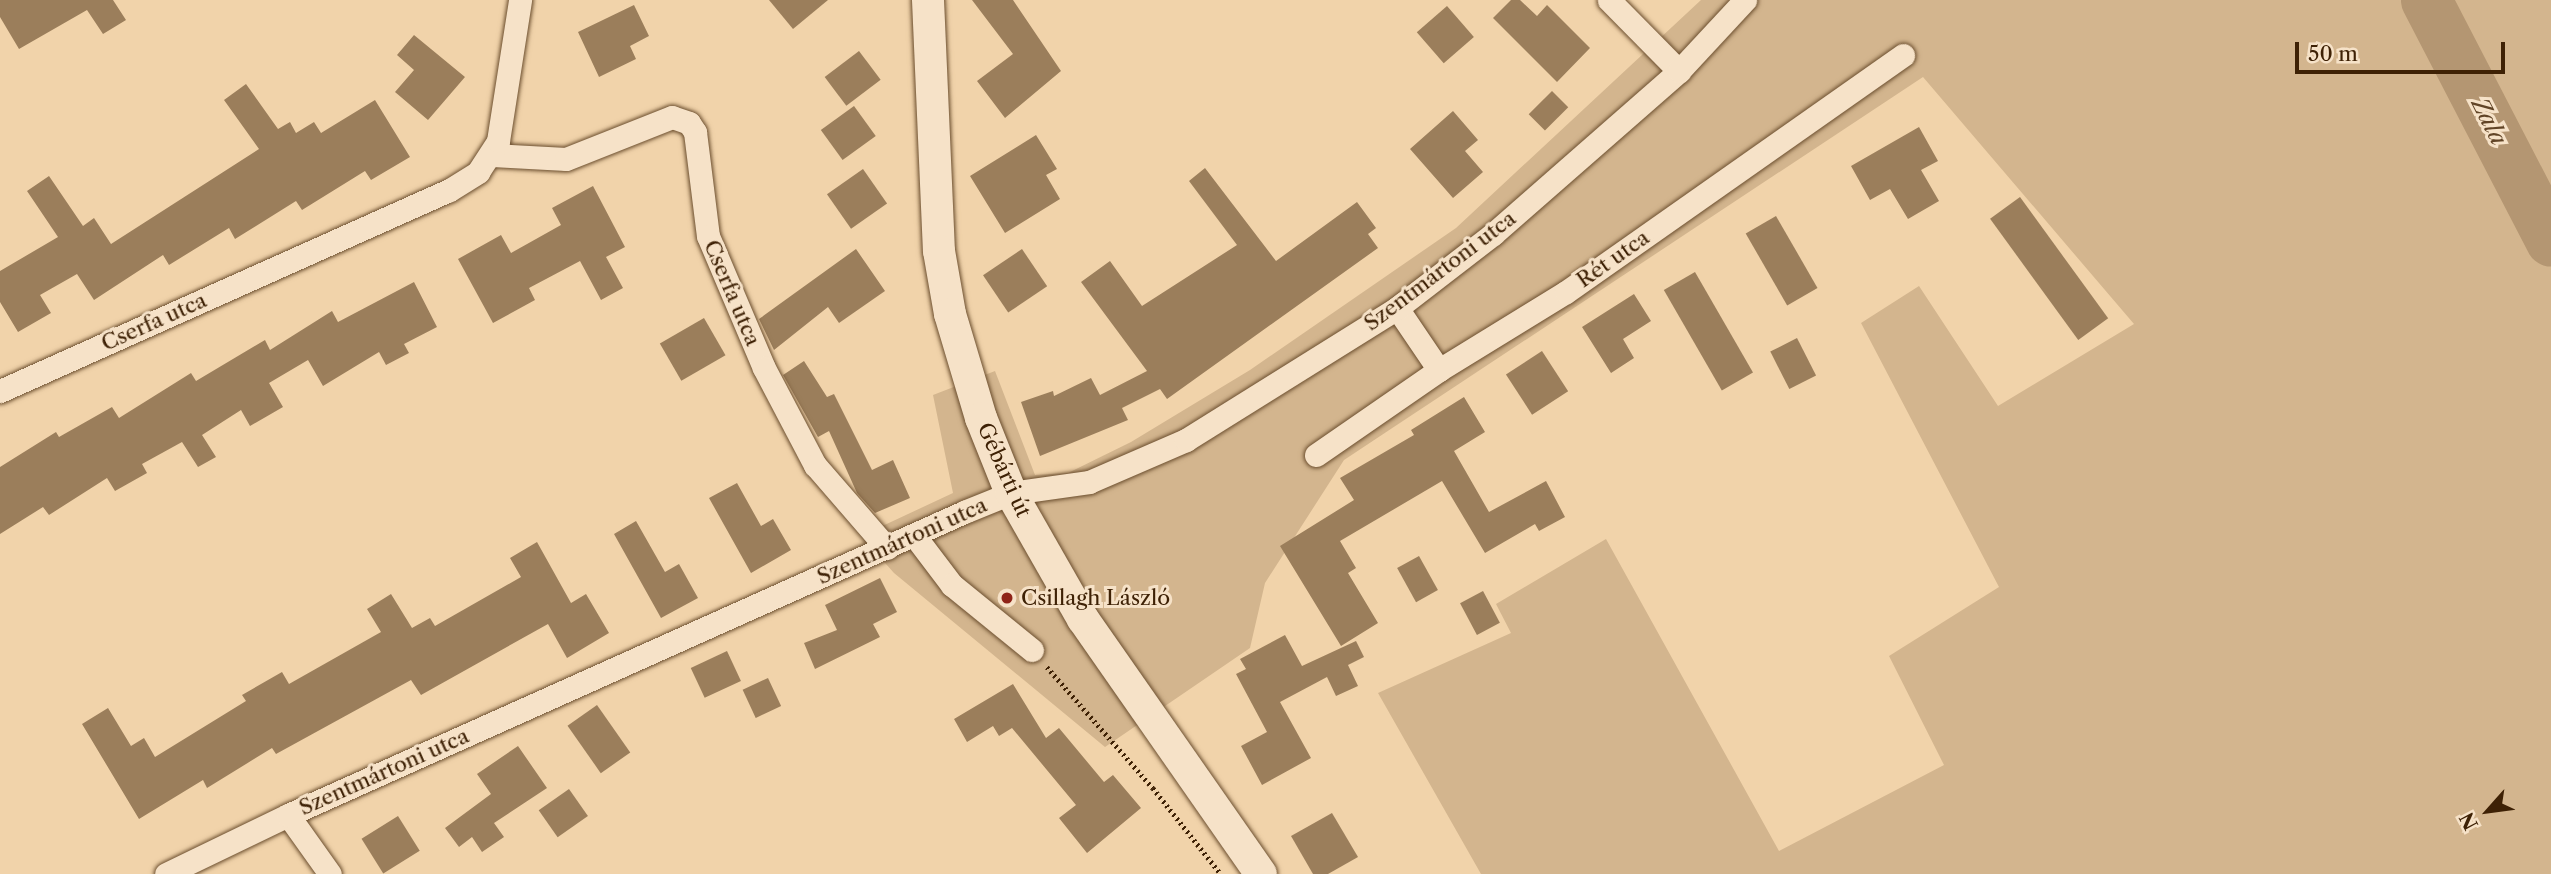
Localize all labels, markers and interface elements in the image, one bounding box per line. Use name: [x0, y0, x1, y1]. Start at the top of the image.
scale bar: [2299, 28, 2509, 72]
text: 50 m: [2308, 41, 2358, 66]
water label: Zala: [2465, 92, 2513, 150]
street label: Szentmártoni utca: [1359, 206, 1521, 336]
street label: Rét utca: [1572, 225, 1654, 293]
street label: Cserfa utca: [698, 236, 766, 350]
street label: Cserfa utca: [97, 288, 211, 356]
street label: Gébárti út: [972, 419, 1036, 521]
street label: Szentmártoni utca: [813, 492, 991, 590]
place label: Csillagh László: [1021, 585, 1170, 611]
marker: Csillagh László: [999, 590, 1015, 606]
street label: Szentmártoni utca: [295, 723, 473, 821]
north arrow: [2453, 776, 2523, 846]
text: N: [2455, 808, 2483, 834]

